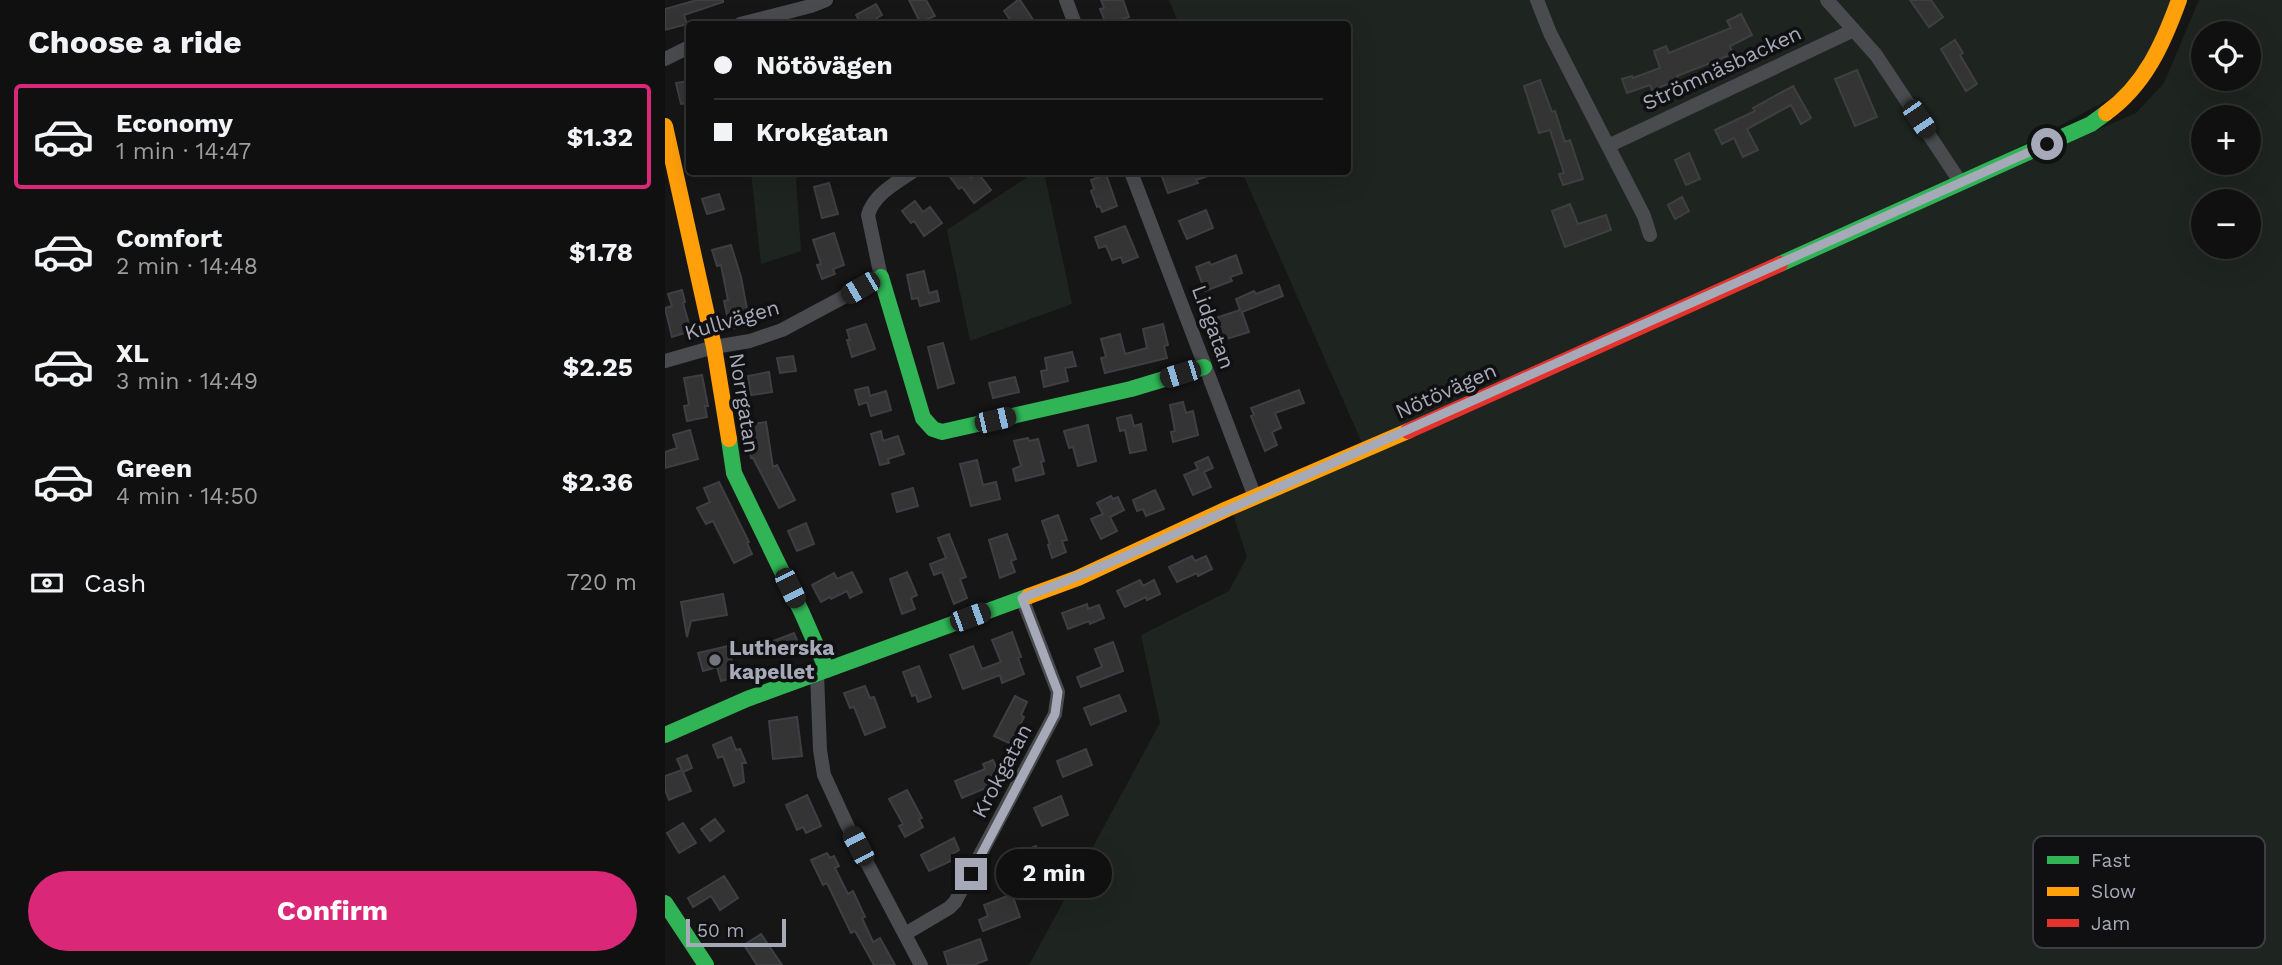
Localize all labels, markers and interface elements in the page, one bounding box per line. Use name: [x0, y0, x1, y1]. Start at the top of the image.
street label: Strömnäsbacken: [1638, 20, 1805, 115]
map controls: [2191, 21, 2261, 259]
button: locate: [2191, 21, 2261, 91]
text: Choose a ride: [28, 23, 242, 61]
text: Nötövägen: [756, 50, 893, 80]
car: [1899, 96, 1940, 142]
icon: car: [32, 105, 95, 168]
button: +: [2191, 105, 2261, 175]
text: Economy: [116, 108, 233, 138]
text: Krokgatan: [756, 117, 889, 147]
text: $1.32: [567, 122, 633, 152]
route start: [2031, 128, 2063, 160]
text: 1 min · 14:47: [116, 138, 251, 165]
button: −: [2191, 189, 2261, 259]
icon: car: [32, 220, 95, 283]
text: Comfort: [116, 223, 222, 253]
text: $1.78: [569, 237, 633, 267]
text: 2 min · 14:48: [116, 253, 258, 280]
car: [837, 268, 884, 308]
street label: Lidgatan: [1187, 281, 1240, 372]
street label: Kullvägen: [682, 294, 782, 345]
icon: car: [32, 335, 95, 398]
text: XL: [116, 338, 149, 368]
street label: Norrgatan: [724, 351, 765, 455]
text: $2.25: [563, 352, 633, 382]
street label: Nötövägen: [1391, 357, 1500, 424]
car: [1157, 358, 1204, 390]
text: 3 min · 14:49: [116, 368, 258, 395]
car: [973, 405, 1018, 435]
icon: car: [32, 450, 95, 513]
text: Green: [116, 453, 192, 483]
text: $2.36: [562, 467, 633, 497]
text: 4 min · 14:50: [116, 483, 258, 510]
icon: cash: [28, 564, 66, 602]
car: [772, 565, 809, 611]
text: Cash: [84, 568, 146, 598]
text: 720 m: [567, 569, 637, 596]
car: [947, 600, 994, 634]
place label: Lutherska kapellet: [729, 635, 835, 684]
marker: Lutherska kapellet: [707, 652, 723, 668]
street label: Krokgatan: [966, 719, 1037, 822]
car: [839, 823, 878, 869]
legend: [2033, 836, 2265, 948]
text: Fast: [2091, 849, 2130, 872]
callout: 2 min: [995, 850, 1111, 898]
route end: [955, 858, 987, 890]
text: 2 min: [1023, 860, 1085, 887]
button: Confirm: [28, 871, 637, 951]
text: Slow: [2091, 880, 2136, 903]
text: Jam: [2091, 912, 2130, 935]
scale bar: [686, 916, 786, 948]
text: 50 m: [697, 919, 744, 942]

